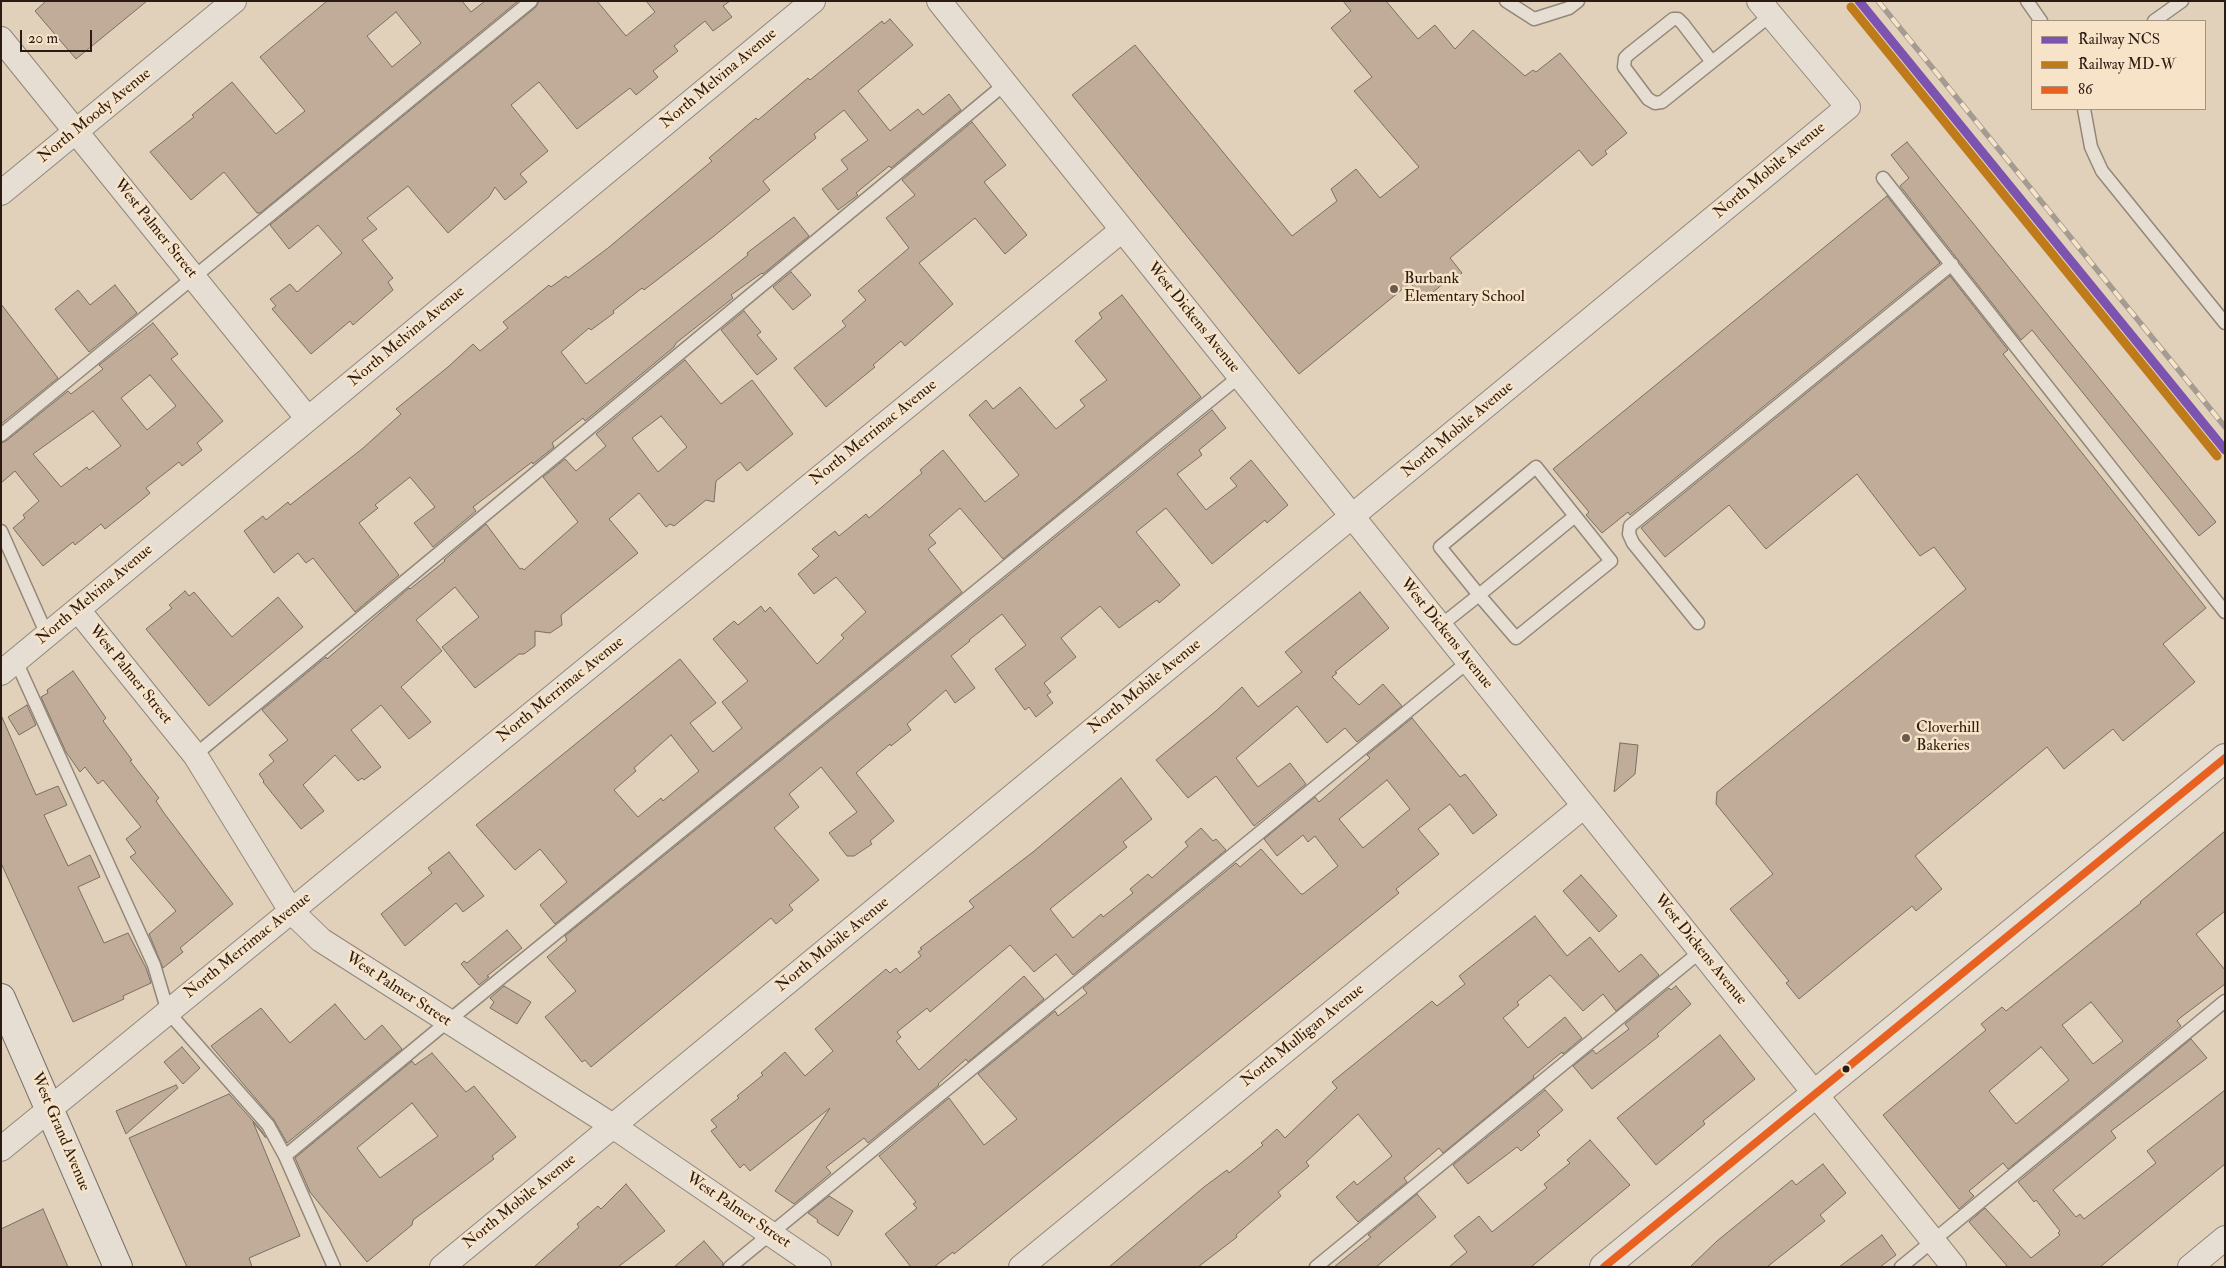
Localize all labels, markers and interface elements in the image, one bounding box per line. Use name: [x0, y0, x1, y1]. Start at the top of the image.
scale bar: [22, 20, 95, 52]
legend: [2031, 20, 2206, 110]
street label: North Melvina Avenue: [657, 25, 781, 133]
text: 20 m: [28, 29, 58, 48]
text: Railway NCS: [2078, 30, 2160, 49]
text: Railway MD-W: [2078, 55, 2176, 74]
street label: North Moody Avenue: [35, 65, 155, 167]
text: 86: [2078, 80, 2093, 99]
street label: North Mobile Avenue: [1710, 119, 1830, 223]
street label: West Palmer Street: [109, 175, 201, 283]
street label: West Dickens Avenue: [1143, 259, 1243, 377]
place label: Burbank Elementary School: [1404, 270, 1525, 308]
street label: North Melvina Avenue: [345, 283, 469, 391]
marker: Burbank Elementary School: [1388, 283, 1400, 295]
street label: North Merrimac Avenue: [807, 376, 941, 490]
street label: North Mobile Avenue: [1398, 378, 1518, 482]
street label: North Melvina Avenue: [33, 541, 157, 649]
street label: West Dickens Avenue: [1396, 575, 1496, 693]
street label: West Palmer Street: [84, 621, 176, 729]
street label: North Merrimac Avenue: [494, 633, 628, 747]
street label: North Mobile Avenue: [1085, 636, 1205, 738]
place label: Cloverhill Bakeries: [1916, 719, 1980, 757]
marker: Cloverhill Bakeries: [1900, 732, 1912, 744]
street label: North Merrimac Avenue: [181, 889, 315, 1003]
street label: West Dickens Avenue: [1650, 891, 1750, 1009]
street label: North Mobile Avenue: [773, 894, 893, 996]
street label: West Palmer Street: [342, 949, 454, 1031]
street label: North Mulligan Avenue: [1238, 980, 1368, 1092]
unlabelled marker: [1841, 1064, 1851, 1074]
street label: West Grand Avenue: [26, 1070, 94, 1194]
street label: North Mobile Avenue: [460, 1151, 580, 1253]
street label: West Palmer Street: [682, 1169, 794, 1253]

